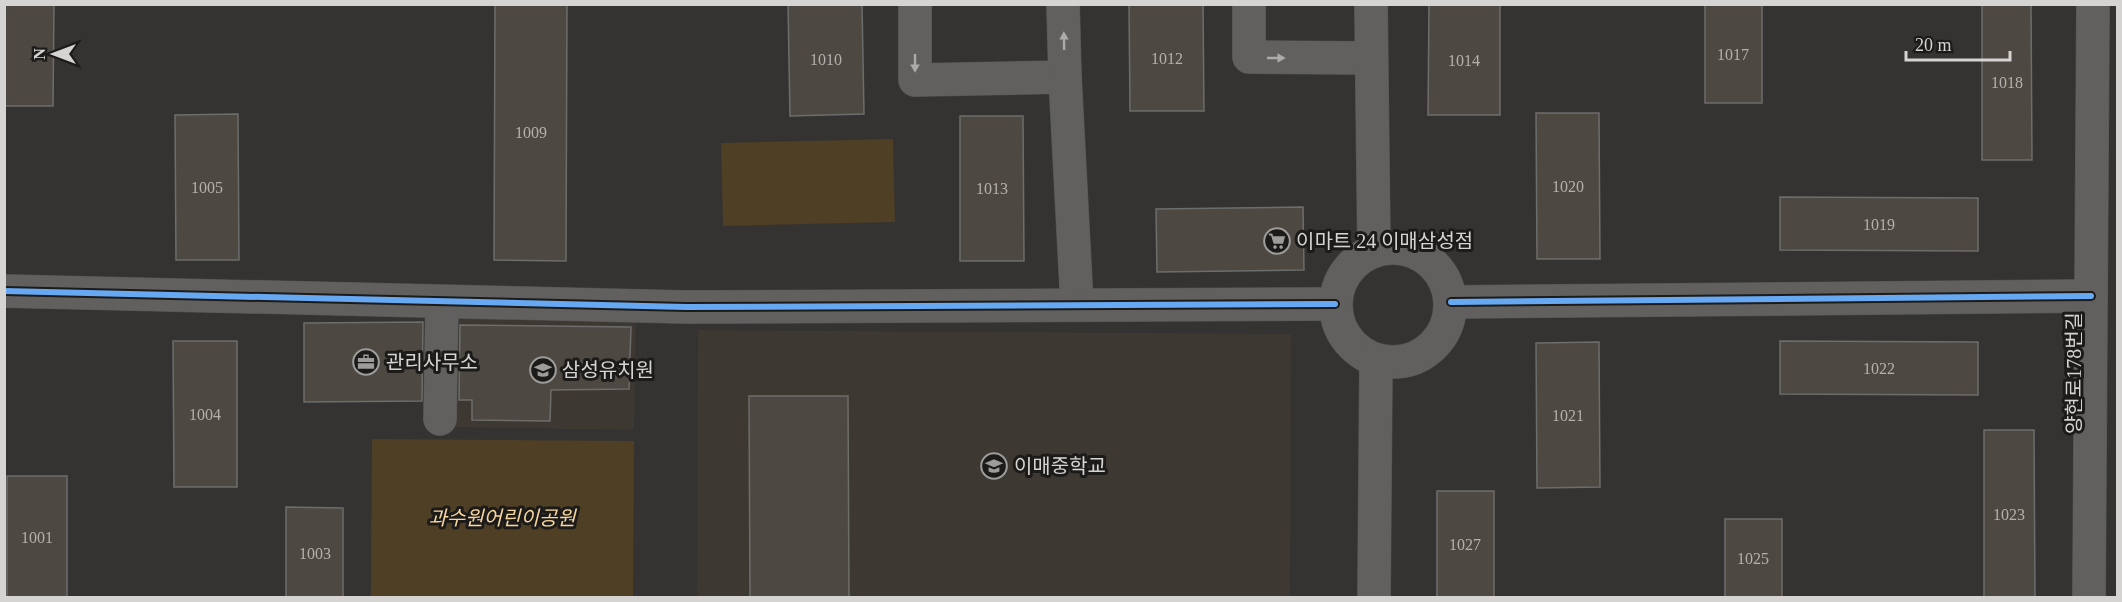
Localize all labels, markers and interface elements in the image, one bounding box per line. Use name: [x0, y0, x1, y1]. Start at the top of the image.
north arrow: [24, 24, 84, 84]
scale bar: [1906, 24, 2010, 62]
one-way arrow: [1059, 31, 1069, 50]
text: 20 m: [1915, 35, 1952, 55]
house number: 1017: [1717, 46, 1749, 63]
text: N: [31, 48, 48, 60]
house number: 1012: [1151, 50, 1183, 67]
house number: 1010: [810, 51, 842, 68]
house number: 1014: [1448, 52, 1480, 69]
one-way arrow: [910, 53, 920, 72]
one-way arrow: [1266, 53, 1285, 63]
house number: 1018: [1991, 74, 2023, 91]
house number: 1009: [515, 124, 547, 141]
house number: 1020: [1552, 178, 1584, 195]
house number: 1005: [191, 179, 223, 196]
house number: 1013: [976, 180, 1008, 197]
house number: 1019: [1863, 216, 1895, 233]
supermarket icon: 이마트 24 이매삼성점: [1262, 226, 1292, 256]
place label: 이마트 24 이매삼성점: [1296, 230, 1473, 252]
street label: 양현로178번길: [2063, 312, 2085, 434]
office icon: 관리사무소: [351, 347, 381, 377]
place label: 관리사무소: [386, 351, 478, 373]
school or university icon: 삼성유치원: [528, 355, 558, 385]
place label: 삼성유치원: [562, 359, 654, 381]
house number: 1022: [1863, 360, 1895, 377]
house number: 1004: [189, 406, 221, 423]
house number: 1021: [1552, 407, 1584, 424]
school or university icon: 이매중학교: [979, 451, 1009, 481]
place label: 이매중학교: [1014, 455, 1106, 477]
house number: 1023: [1993, 506, 2025, 523]
park label: 과수원어린이공원: [428, 507, 577, 529]
house number: 1001: [21, 529, 53, 546]
house number: 1027: [1449, 536, 1481, 553]
house number: 1003: [299, 545, 331, 562]
house number: 1025: [1737, 550, 1769, 567]

